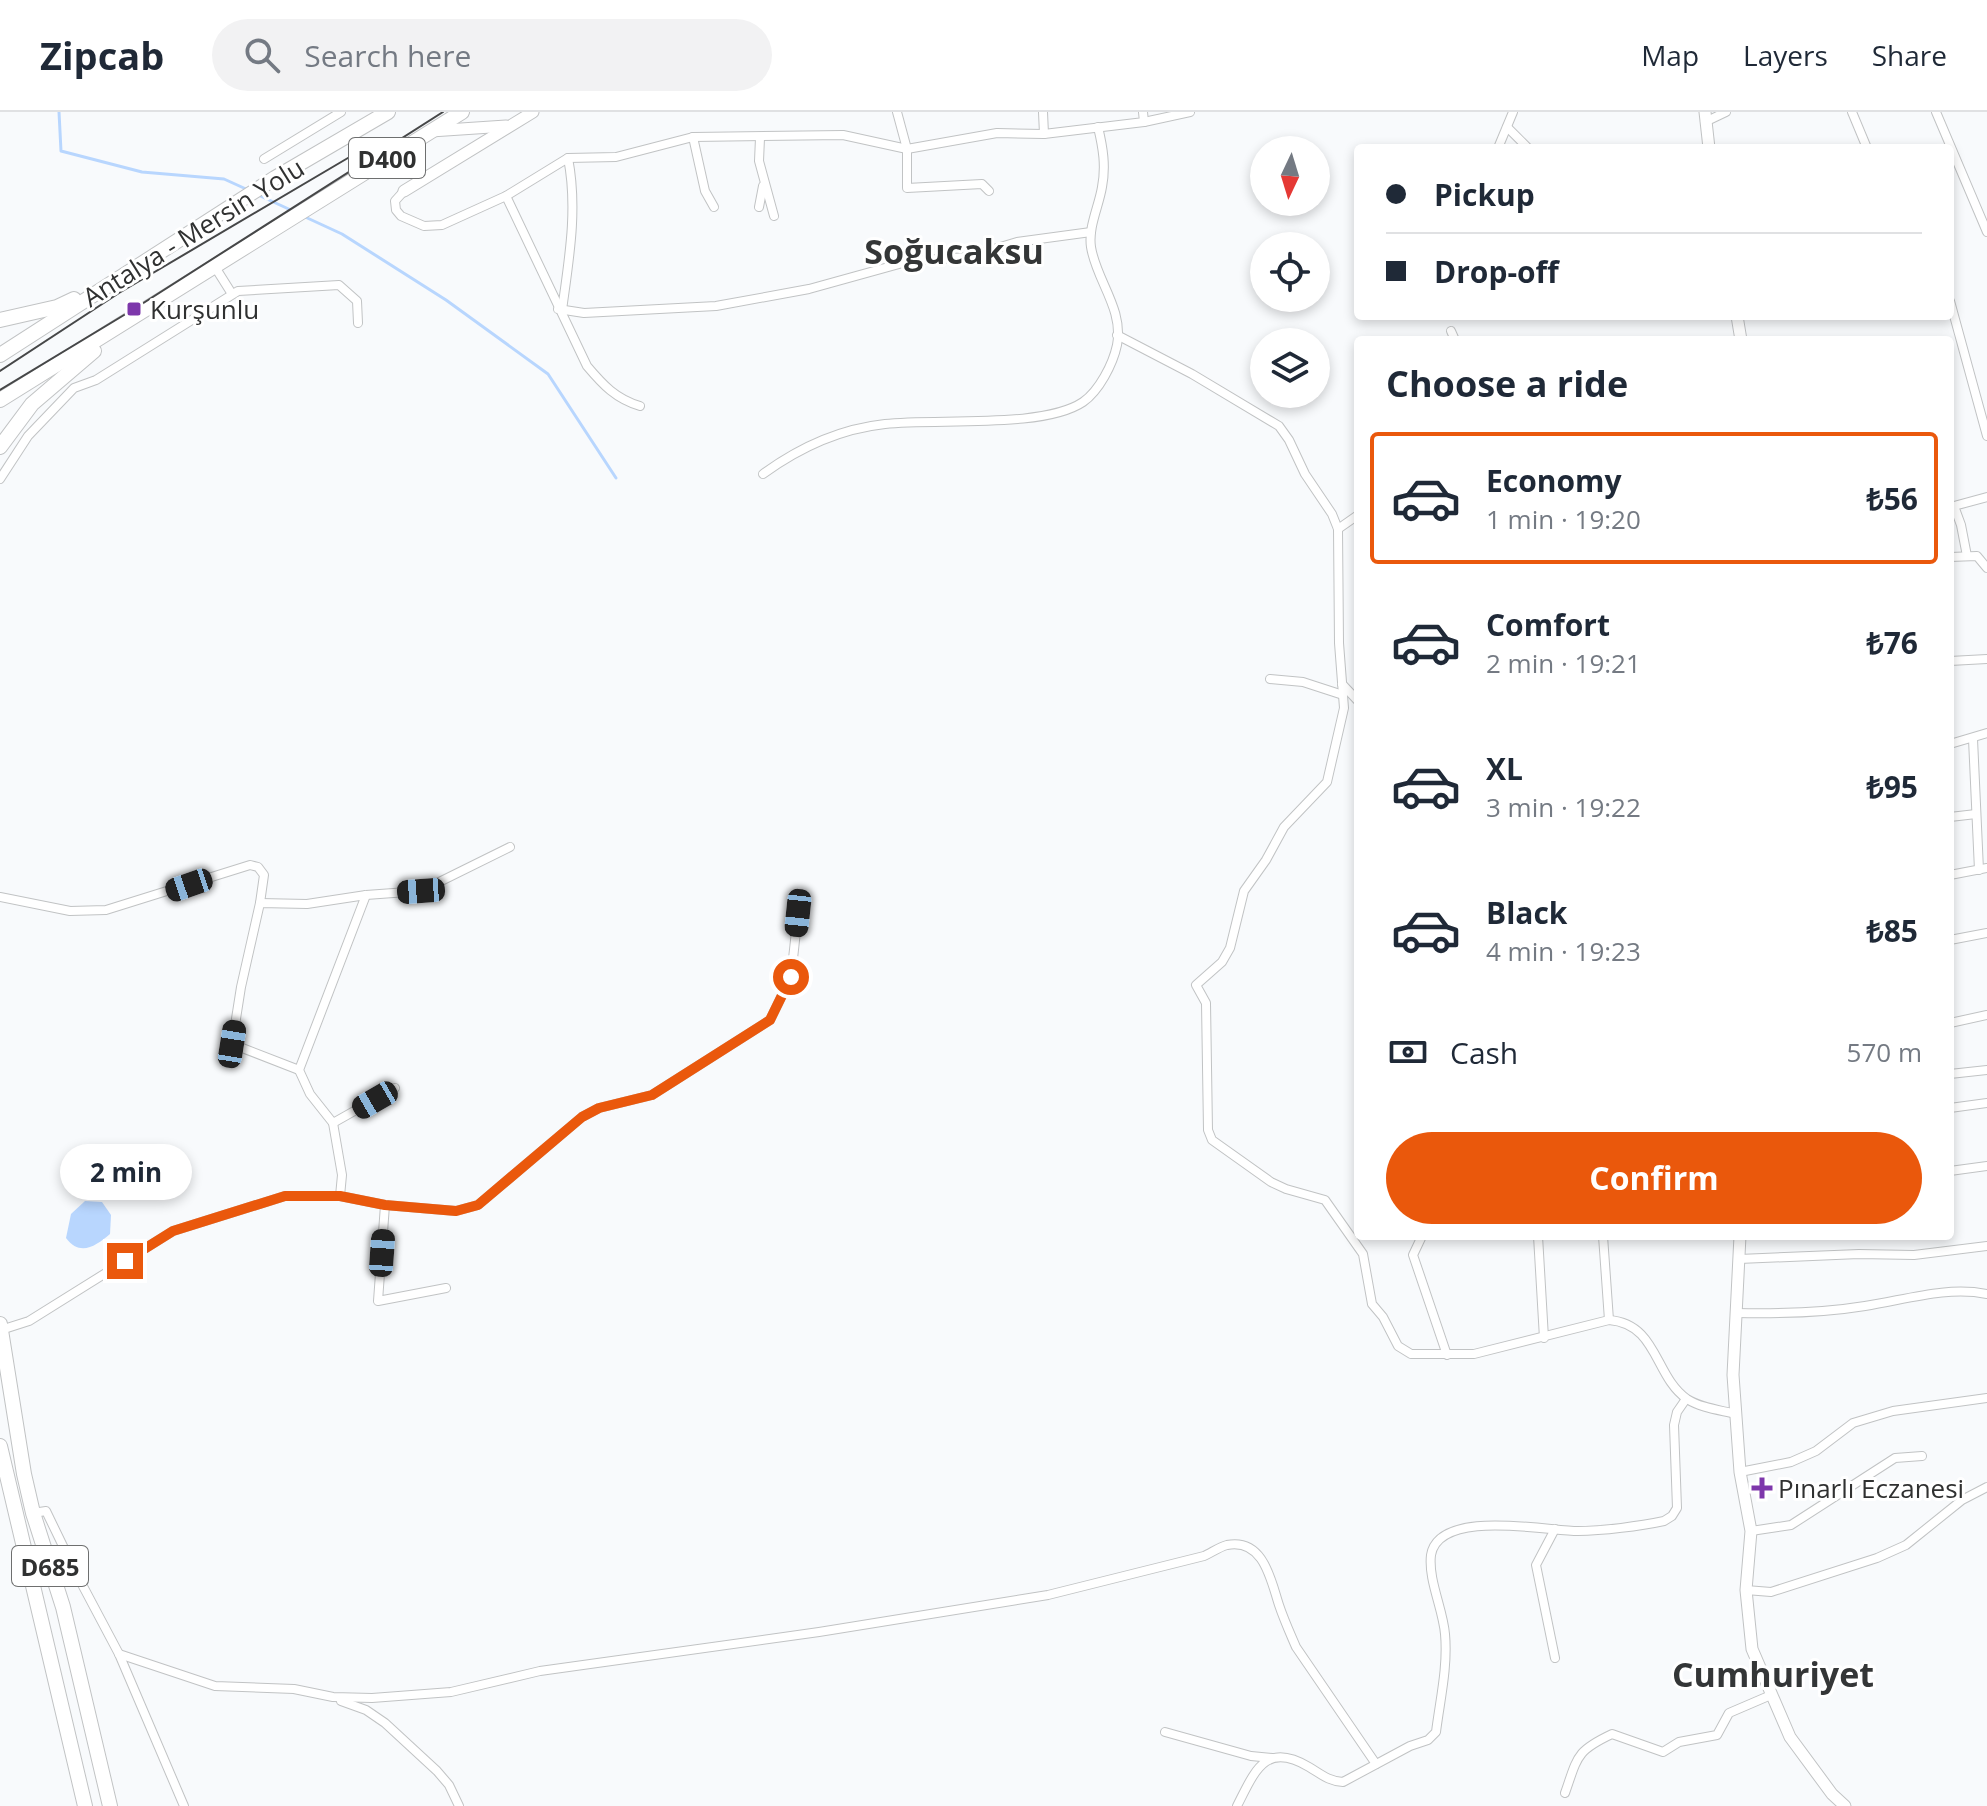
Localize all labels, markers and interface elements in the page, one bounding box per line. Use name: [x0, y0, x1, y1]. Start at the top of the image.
search box: [212, 19, 772, 91]
text: Zipcab: [40, 29, 164, 81]
icon: search: [240, 33, 284, 77]
text: Search here: [304, 35, 471, 76]
text: Map: [1641, 36, 1699, 74]
text: Layers: [1743, 36, 1828, 74]
text: Share: [1872, 36, 1947, 74]
north arrow: [1250, 136, 1330, 216]
map controls: [1250, 136, 1330, 408]
road number: D400: [349, 138, 425, 178]
street label: Antalya - Mersin Yolu: [75, 149, 311, 315]
text: Pickup: [1434, 174, 1535, 215]
district label: Soğucaksu: [864, 228, 1044, 274]
button: locate: [1250, 232, 1330, 312]
text: Drop-off: [1434, 251, 1559, 292]
place label: Kurşunlu: [150, 291, 259, 327]
marker: Kurşunlu: [125, 300, 143, 318]
button: layers: [1250, 328, 1330, 408]
text: Choose a ride: [1386, 359, 1628, 408]
text: Economy: [1486, 460, 1622, 501]
icon: car: [1390, 462, 1462, 534]
text: ₺56: [1867, 478, 1918, 519]
text: 1 min · 19:20: [1486, 501, 1641, 537]
text: Comfort: [1486, 604, 1610, 645]
icon: car: [1390, 606, 1462, 678]
text: ₺76: [1867, 622, 1918, 663]
text: 2 min · 19:21: [1486, 645, 1641, 681]
text: XL: [1486, 748, 1523, 789]
icon: car: [1390, 750, 1462, 822]
text: ₺95: [1867, 766, 1918, 807]
text: 3 min · 19:22: [1486, 789, 1641, 825]
car: [162, 866, 216, 904]
car: [396, 877, 446, 905]
car: [784, 888, 812, 938]
text: Black: [1486, 892, 1567, 933]
icon: car: [1390, 894, 1462, 966]
text: ₺85: [1867, 910, 1918, 951]
text: 4 min · 19:23: [1486, 933, 1641, 969]
route start: [773, 959, 809, 995]
car: [216, 1018, 248, 1070]
icon: cash: [1386, 1030, 1430, 1074]
text: Cash: [1450, 1032, 1518, 1073]
text: 570 m: [1847, 1034, 1922, 1070]
car: [348, 1078, 402, 1122]
button: Confirm: [1386, 1132, 1922, 1224]
callout: 2 min: [59, 1145, 191, 1201]
text: 2 min: [90, 1154, 162, 1190]
car: [368, 1228, 396, 1278]
route end: [107, 1243, 143, 1279]
place label: Pınarlı Eczanesi: [1778, 1470, 1964, 1506]
marker: Pınarlı Eczanesi: [1753, 1479, 1771, 1497]
road number: D685: [12, 1546, 88, 1586]
district label: Cumhuriyet: [1672, 1651, 1874, 1697]

